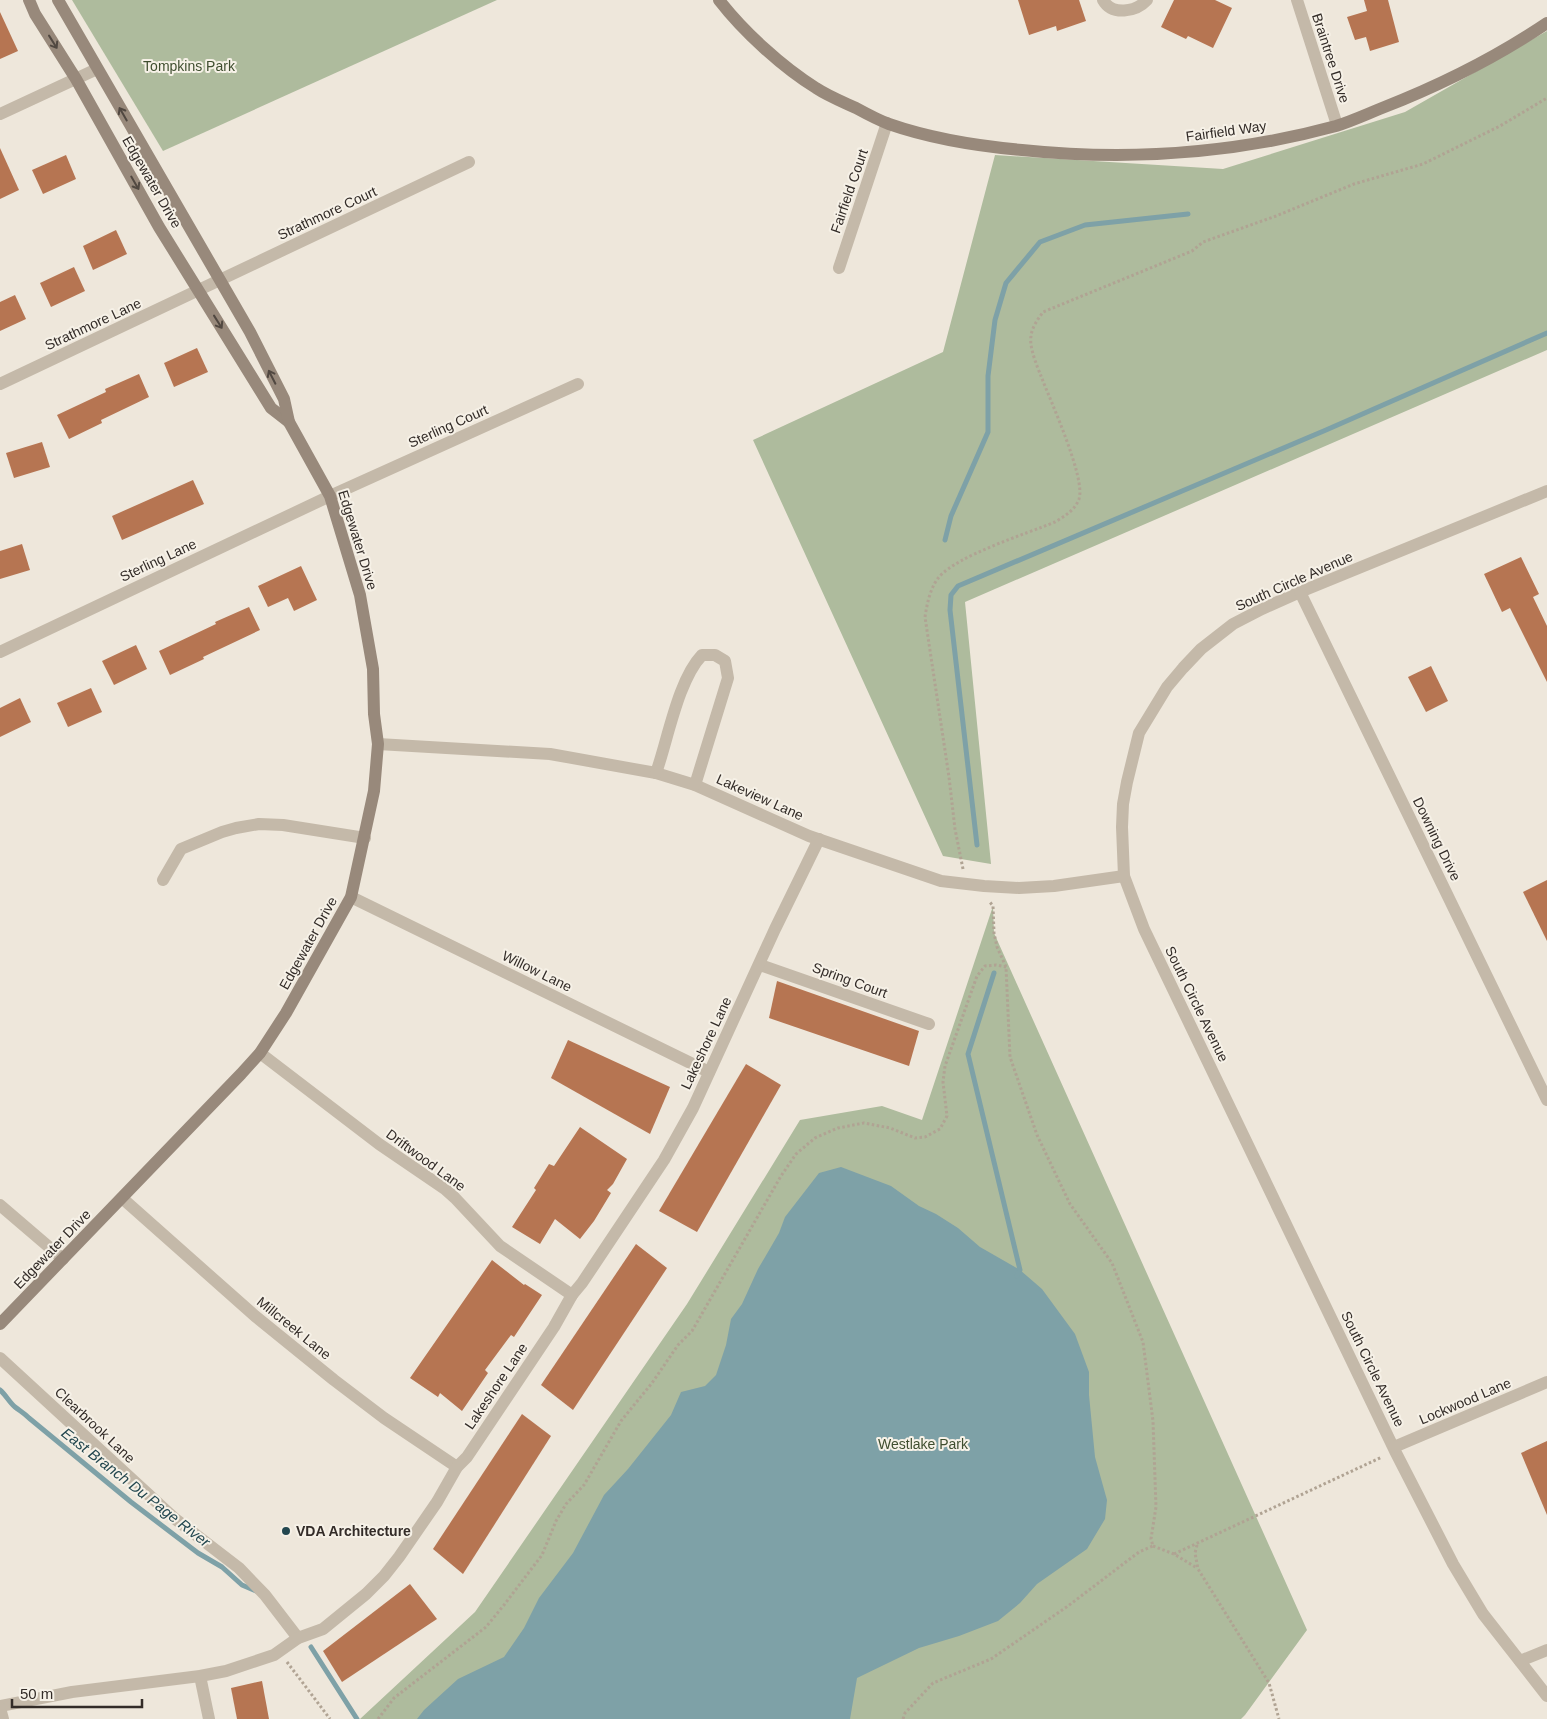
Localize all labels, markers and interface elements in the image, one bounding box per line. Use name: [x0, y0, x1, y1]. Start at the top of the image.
street label: Braintree Drive: [1309, 11, 1353, 105]
one-way arrow: [48, 35, 58, 49]
park label: Tompkins Park: [143, 58, 236, 74]
one-way arrow: [118, 107, 128, 121]
street label: Fairfield Way: [1185, 117, 1267, 145]
street label: Edgewater Drive: [119, 133, 185, 231]
street label: Fairfield Court: [827, 147, 871, 235]
one-way arrow: [130, 175, 140, 190]
street label: Strathmore Court: [275, 183, 379, 243]
street label: Strathmore Lane: [42, 295, 144, 353]
one-way arrow: [214, 315, 224, 329]
one-way arrow: [267, 370, 277, 385]
street label: Sterling Court: [406, 401, 490, 451]
street label: Edgewater Drive: [335, 488, 381, 592]
street label: Sterling Lane: [117, 535, 199, 585]
street label: South Circle Avenue: [1233, 548, 1355, 614]
street label: Lakeview Lane: [714, 771, 806, 823]
street label: Downing Drive: [1410, 795, 1464, 884]
street label: Edgewater Drive: [276, 894, 340, 992]
street label: South Circle Avenue: [1162, 944, 1232, 1065]
street label: Willow Lane: [500, 947, 575, 995]
street label: Spring Court: [810, 959, 890, 1001]
street label: Lakeshore Lane: [678, 994, 735, 1092]
street label: Driftwood Lane: [383, 1126, 469, 1194]
street label: Edgewater Drive: [10, 1206, 94, 1292]
street label: Millcreek Lane: [254, 1293, 334, 1363]
street label: South Circle Avenue: [1338, 1309, 1408, 1430]
street label: Lakeshore Lane: [461, 1340, 531, 1432]
street label: Lockwood Lane: [1417, 1374, 1513, 1428]
street label: Clearbrook Lane: [52, 1384, 138, 1466]
water label: East Branch Du Page River: [58, 1424, 214, 1551]
park label: Westlake Park: [878, 1436, 969, 1452]
place label: VDA Architecture: [296, 1523, 411, 1539]
marker: VDA Architecture: [280, 1525, 292, 1537]
scale bar: [12, 1676, 142, 1708]
text: 50 m: [20, 1685, 53, 1702]

